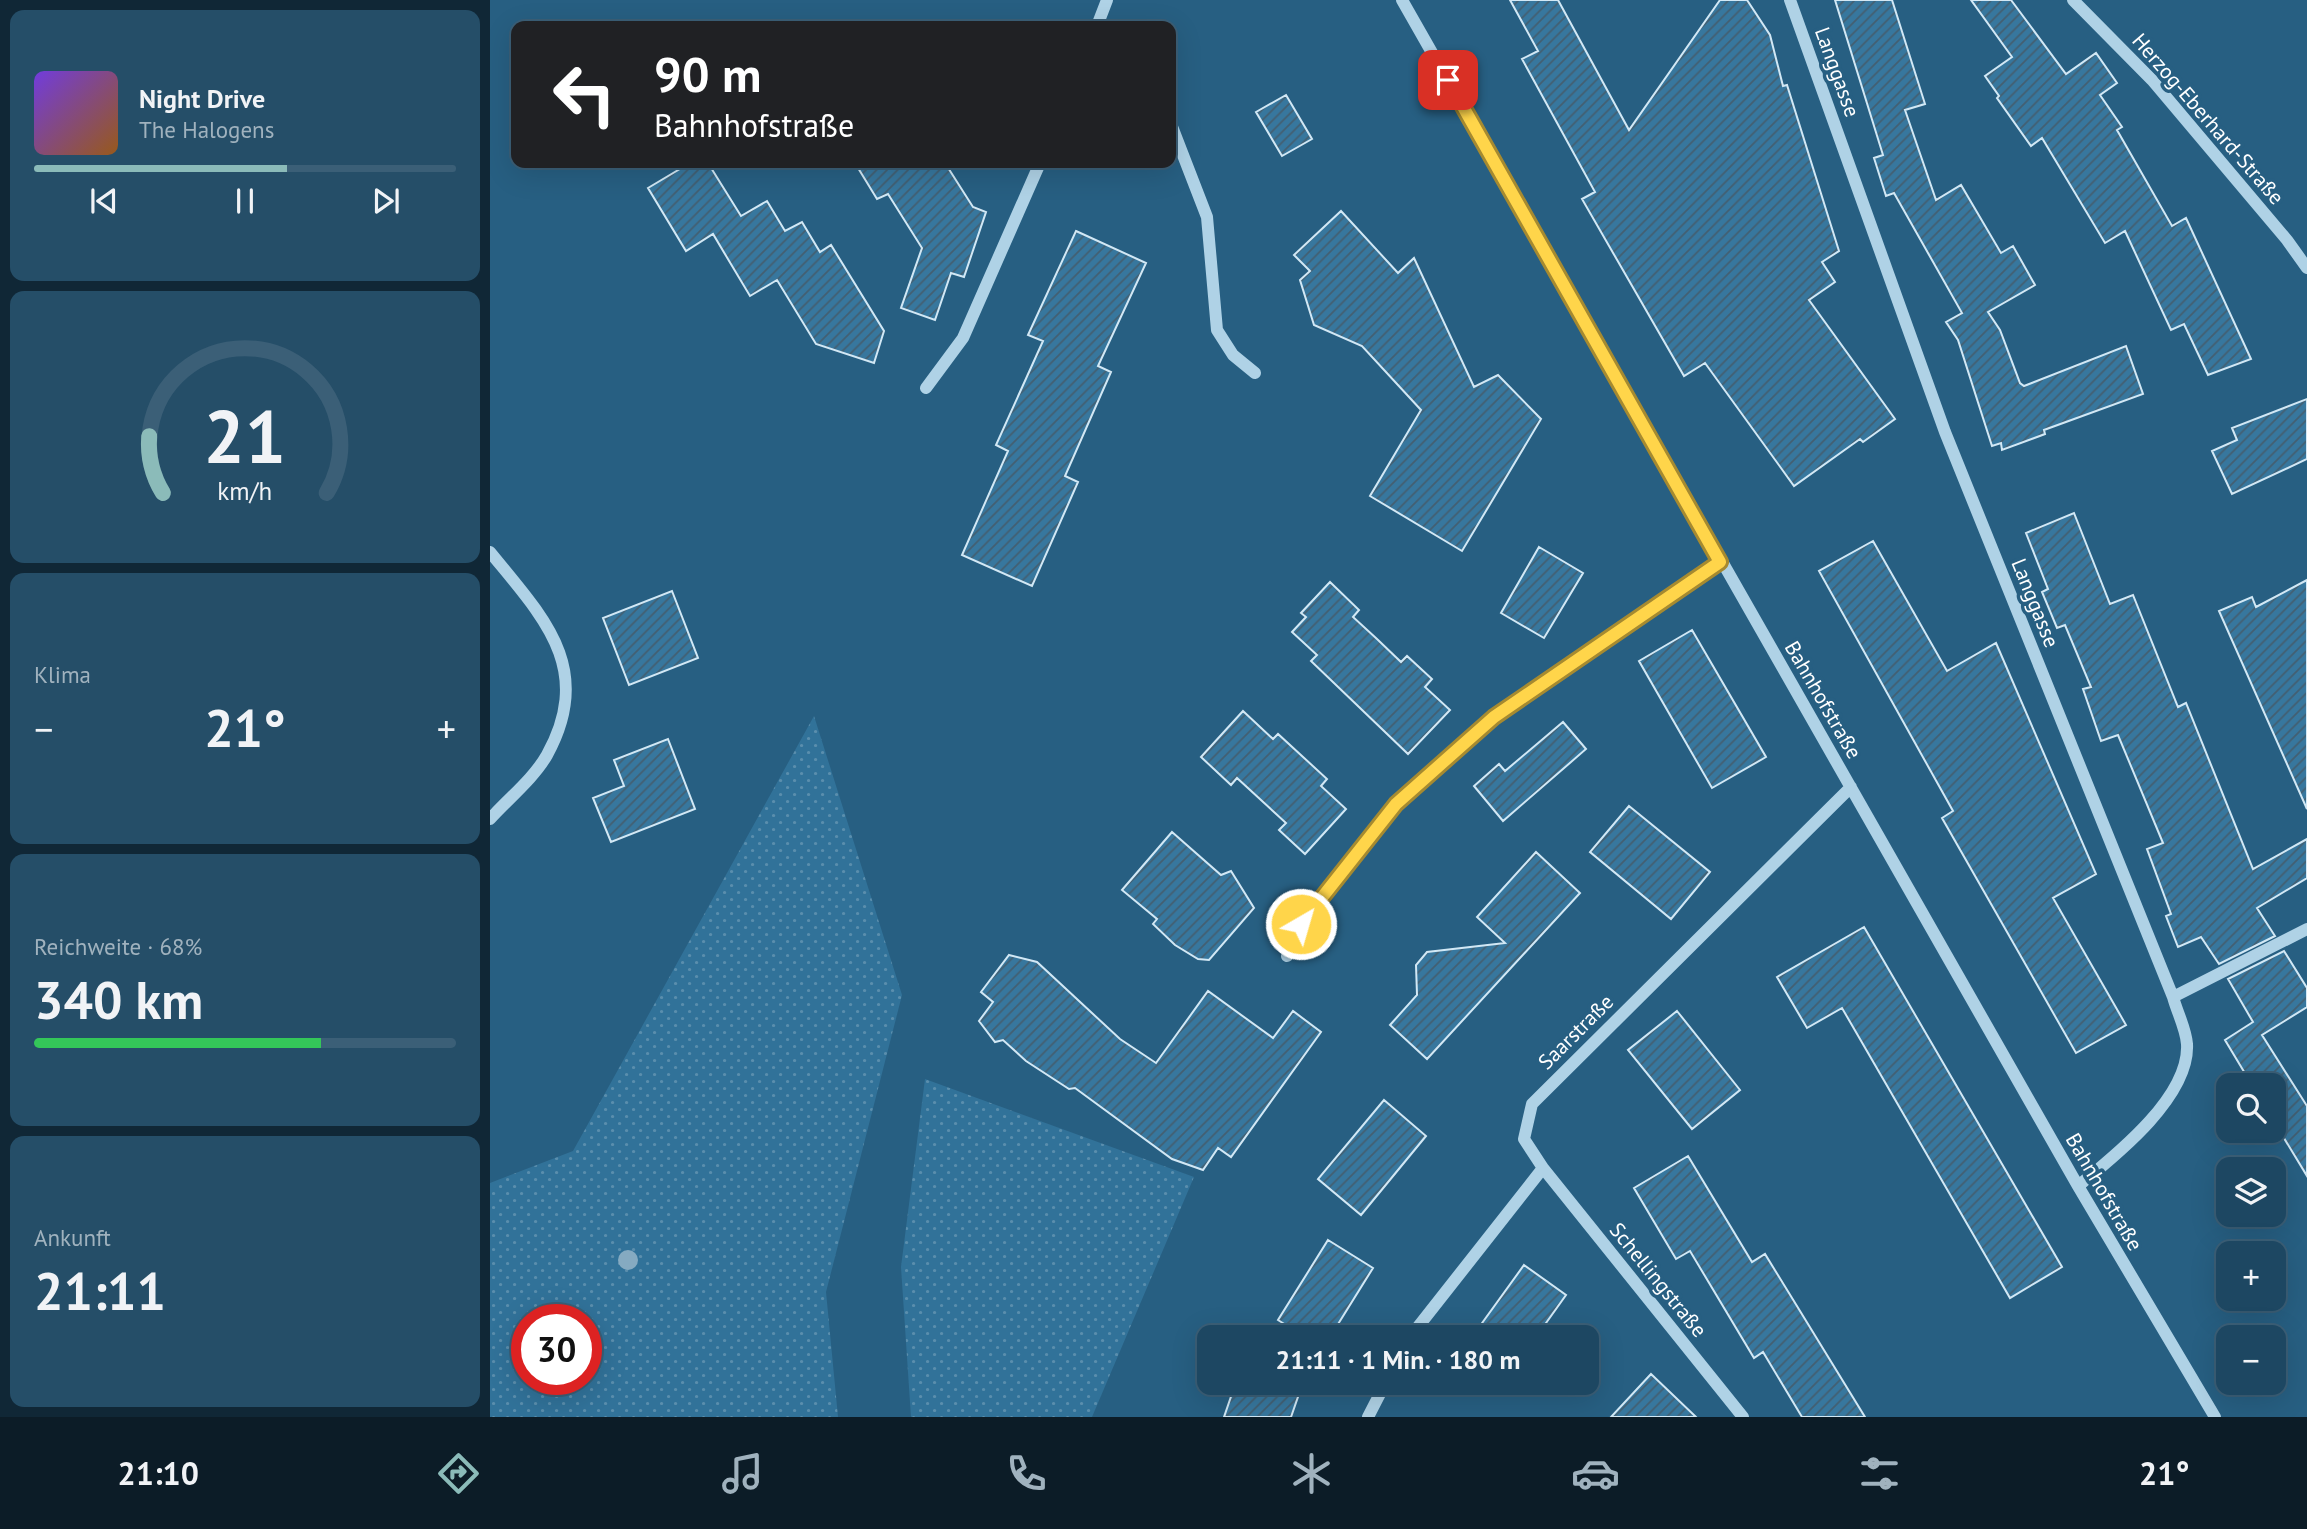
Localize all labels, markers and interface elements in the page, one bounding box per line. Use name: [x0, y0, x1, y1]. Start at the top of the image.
street label: Langgasse: [1809, 23, 1866, 120]
street label: Herzog-Eberhard-Straße: [2127, 27, 2290, 210]
text: 90 m: [654, 42, 761, 106]
icon: left: [539, 49, 630, 140]
pin: [1418, 50, 1478, 110]
icon: arrive: [1429, 61, 1467, 99]
text: Night Drive: [139, 82, 265, 115]
text: Bahnhofstraße: [654, 104, 854, 146]
text: The Halogens: [139, 115, 274, 144]
icon: previous: [85, 182, 123, 220]
icon: pause: [226, 182, 264, 220]
icon: next: [367, 182, 405, 220]
text: 21: [204, 390, 286, 484]
text: km/h: [218, 475, 272, 507]
street label: Langgasse: [2005, 554, 2066, 651]
street label: Bahnhofstraße: [1779, 636, 1868, 763]
text: Klima: [34, 660, 91, 689]
text: 21°: [204, 694, 286, 761]
text: −: [34, 704, 53, 753]
text: +: [437, 704, 456, 753]
position arrow: [1264, 887, 1338, 961]
text: Reichweite · 68%: [34, 932, 202, 961]
text: 340 km: [34, 966, 203, 1033]
street label: Saarstraße: [1532, 988, 1619, 1075]
map controls: [2216, 1073, 2286, 1395]
button: search: [2216, 1073, 2286, 1143]
street label: Bahnhofstraße: [2060, 1128, 2149, 1255]
button: layers: [2216, 1157, 2286, 1227]
street label: Schellingstraße: [1604, 1217, 1713, 1343]
text: Ankunft: [34, 1223, 111, 1252]
button: +: [2216, 1241, 2286, 1311]
text: 21:11: [34, 1257, 166, 1324]
speed limit sign: 30: [511, 1304, 602, 1395]
button: −: [2216, 1325, 2286, 1395]
text: 21:11 · 1 Min. · 180 m: [1275, 1343, 1521, 1376]
icon: directions: [434, 1449, 483, 1498]
icon: music: [718, 1449, 767, 1498]
icon: phone: [1002, 1449, 1051, 1498]
icon: climate: [1287, 1449, 1336, 1498]
icon: car: [1571, 1449, 1620, 1498]
icon: filters: [1855, 1449, 1904, 1498]
text: 21:10: [118, 1452, 199, 1494]
text: 21°: [2139, 1452, 2189, 1494]

